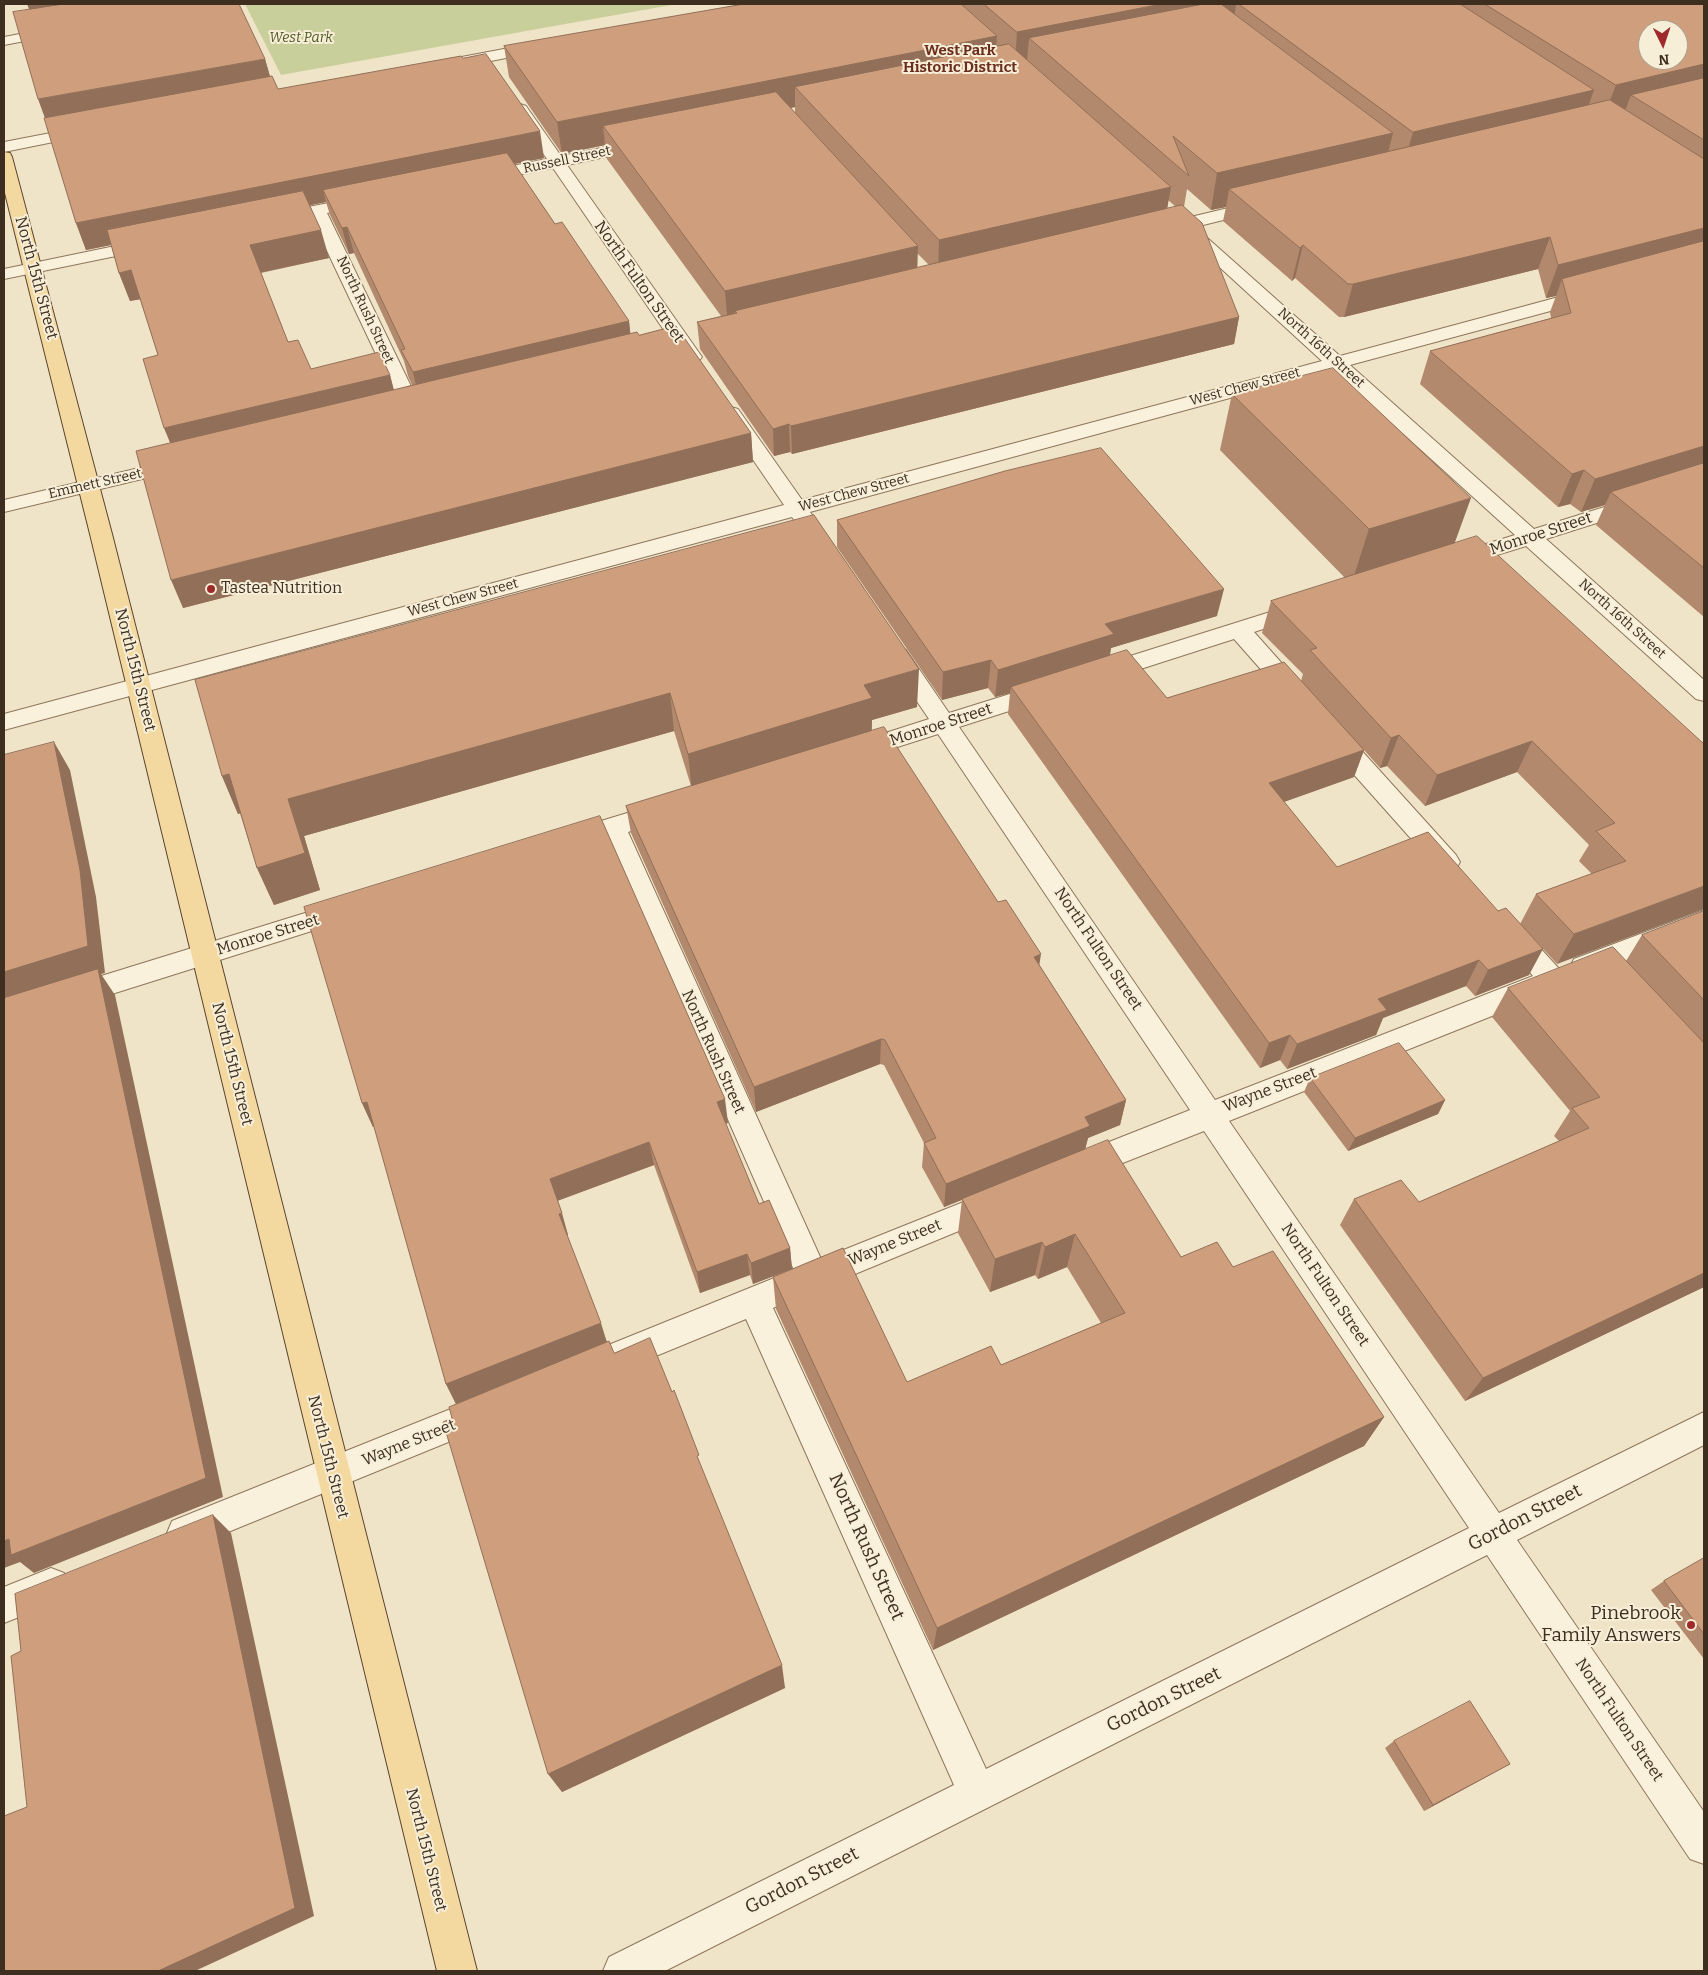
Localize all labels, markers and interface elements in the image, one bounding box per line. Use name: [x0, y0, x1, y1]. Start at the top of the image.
north arrow: [1638, 20, 1688, 70]
park label: West Park: [269, 30, 333, 46]
district label: West Park Historic District: [903, 42, 1017, 77]
text: N: [1658, 51, 1670, 68]
street label: Russell Street: [522, 143, 612, 177]
street label: North 15th Street: [10, 214, 62, 342]
street label: North Fulton Street: [590, 217, 688, 347]
street label: North Rush Street: [333, 253, 397, 367]
street label: North 16th Street: [1274, 304, 1368, 392]
street label: West Chew Street: [1188, 364, 1302, 410]
street label: Emmett Street: [47, 465, 143, 503]
street label: West Chew Street: [797, 470, 911, 516]
street label: Monroe Street: [1487, 508, 1595, 560]
street label: West Chew Street: [406, 575, 520, 621]
street label: North 16th Street: [1575, 575, 1669, 663]
place label: Tastea Nutrition: [221, 579, 342, 599]
marker: Tastea Nutrition: [205, 583, 217, 595]
street label: North 15th Street: [110, 606, 160, 734]
street label: Monroe Street: [887, 699, 995, 751]
street label: North Fulton Street: [1050, 884, 1146, 1014]
street label: Monroe Street: [214, 910, 322, 960]
street label: North Rush Street: [677, 987, 749, 1117]
street label: North 15th Street: [207, 1000, 257, 1128]
street label: Wayne Street: [1220, 1063, 1320, 1117]
street label: Wayne Street: [846, 1216, 944, 1270]
street label: North Fulton Street: [1277, 1220, 1373, 1350]
street label: North 15th Street: [303, 1393, 353, 1521]
street label: Wayne Street: [360, 1416, 458, 1470]
street label: North Rush Street: [823, 1470, 909, 1624]
street label: Gordon Street: [1464, 1480, 1586, 1556]
place label: Pinebrook Family Answers: [1541, 1603, 1681, 1647]
marker: Pinebrook Family Answers: [1685, 1619, 1697, 1631]
street label: North Fulton Street: [1571, 1655, 1667, 1785]
street label: Gordon Street: [1103, 1662, 1225, 1738]
street label: North 15th Street: [401, 1786, 451, 1914]
street label: Gordon Street: [741, 1843, 863, 1919]

